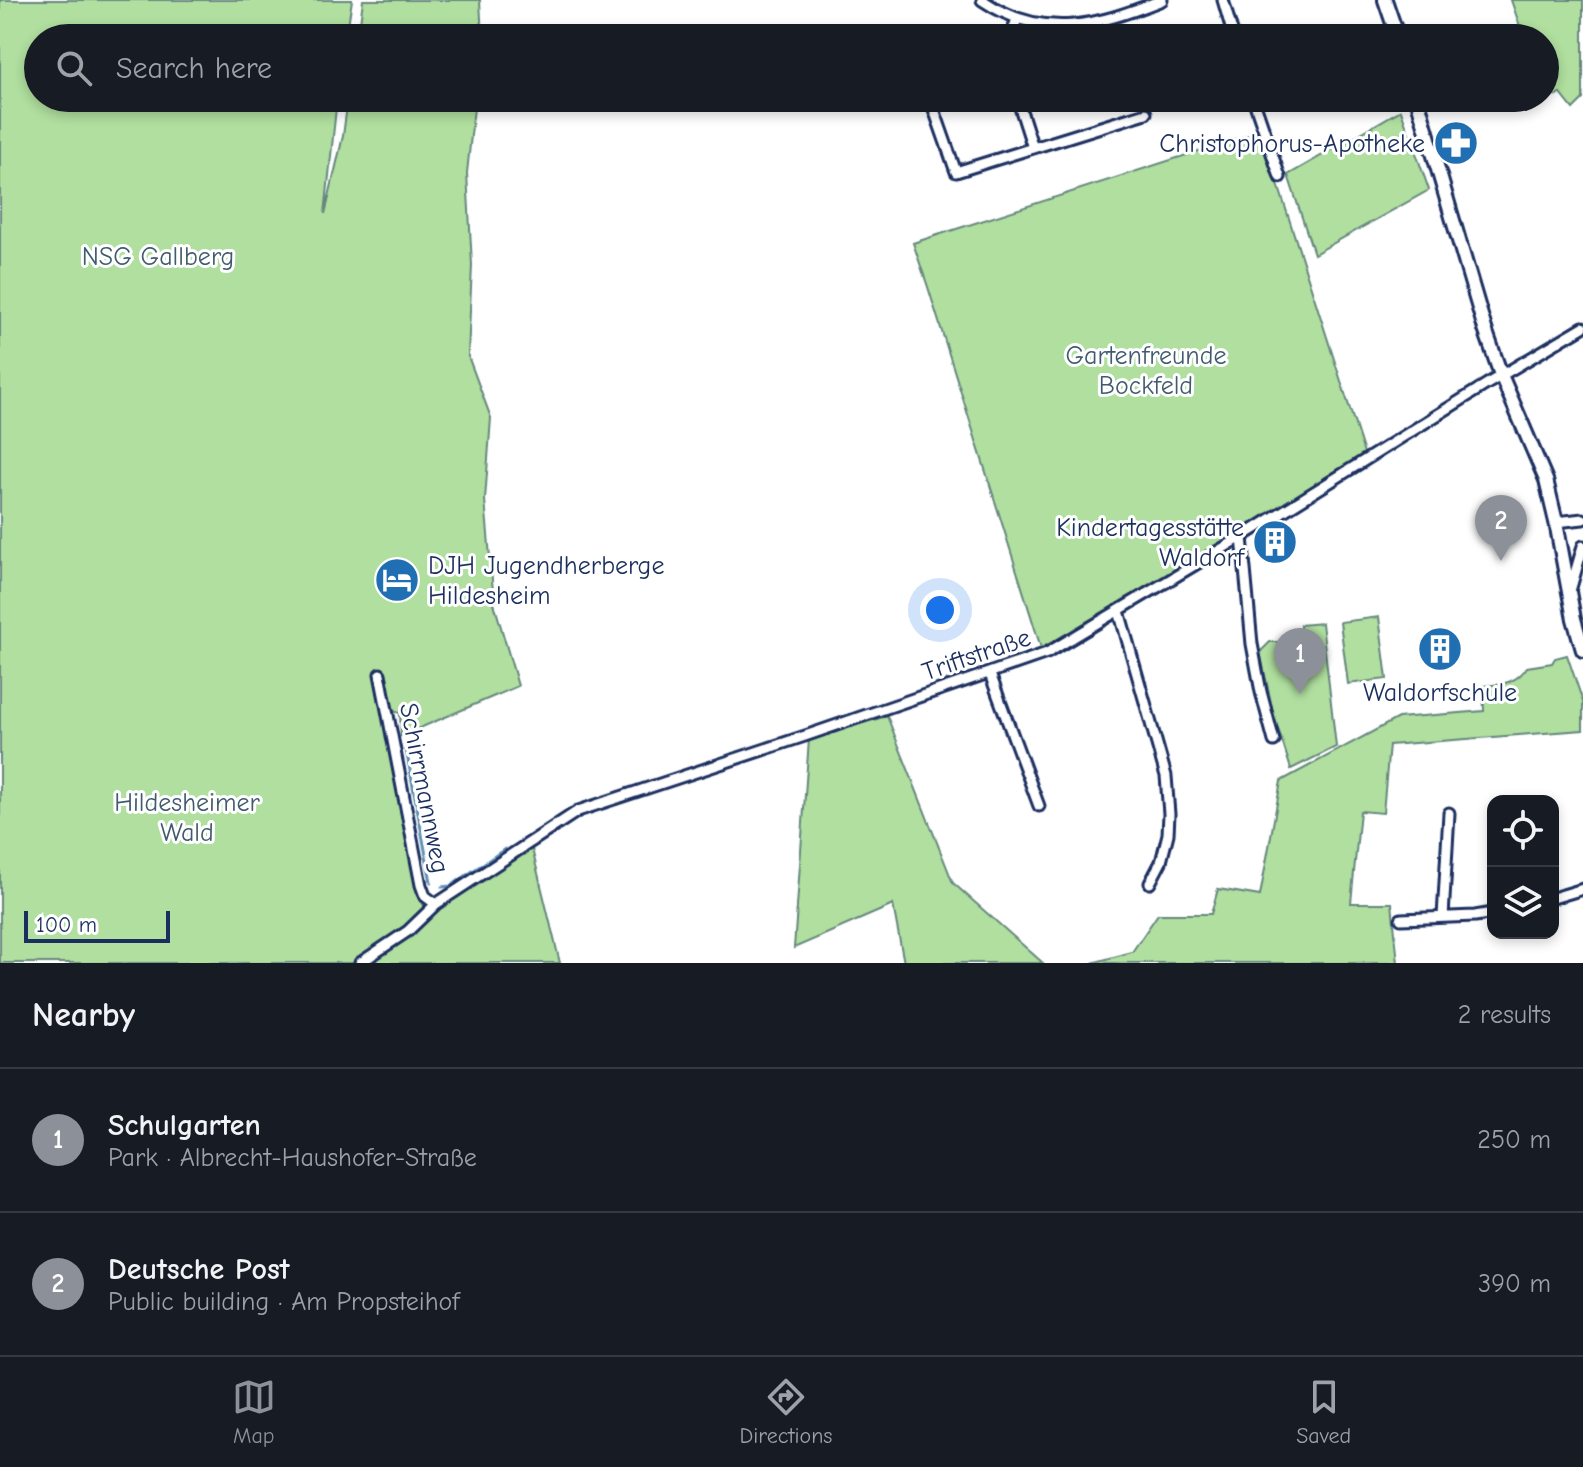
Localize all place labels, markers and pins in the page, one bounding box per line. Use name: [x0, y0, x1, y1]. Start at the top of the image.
pharmacy icon: Christophorus-Apotheke: [1432, 119, 1480, 167]
place label: Christophorus-Apotheke: [1159, 129, 1425, 159]
pin: 2: [1475, 495, 1527, 561]
place label: Kindertagesstätte Waldorf: [1056, 513, 1246, 573]
building icon: Kindertagesstätte Waldorf: [1251, 518, 1299, 566]
place label: DJH Jugendherberge Hildesheim: [428, 551, 664, 611]
hotel icon: DJH Jugendherberge Hildesheim: [373, 556, 421, 604]
building icon: Waldorfschule: [1416, 625, 1464, 673]
pin: 1: [1274, 628, 1326, 694]
place label: Waldorfschule: [1363, 678, 1517, 708]

